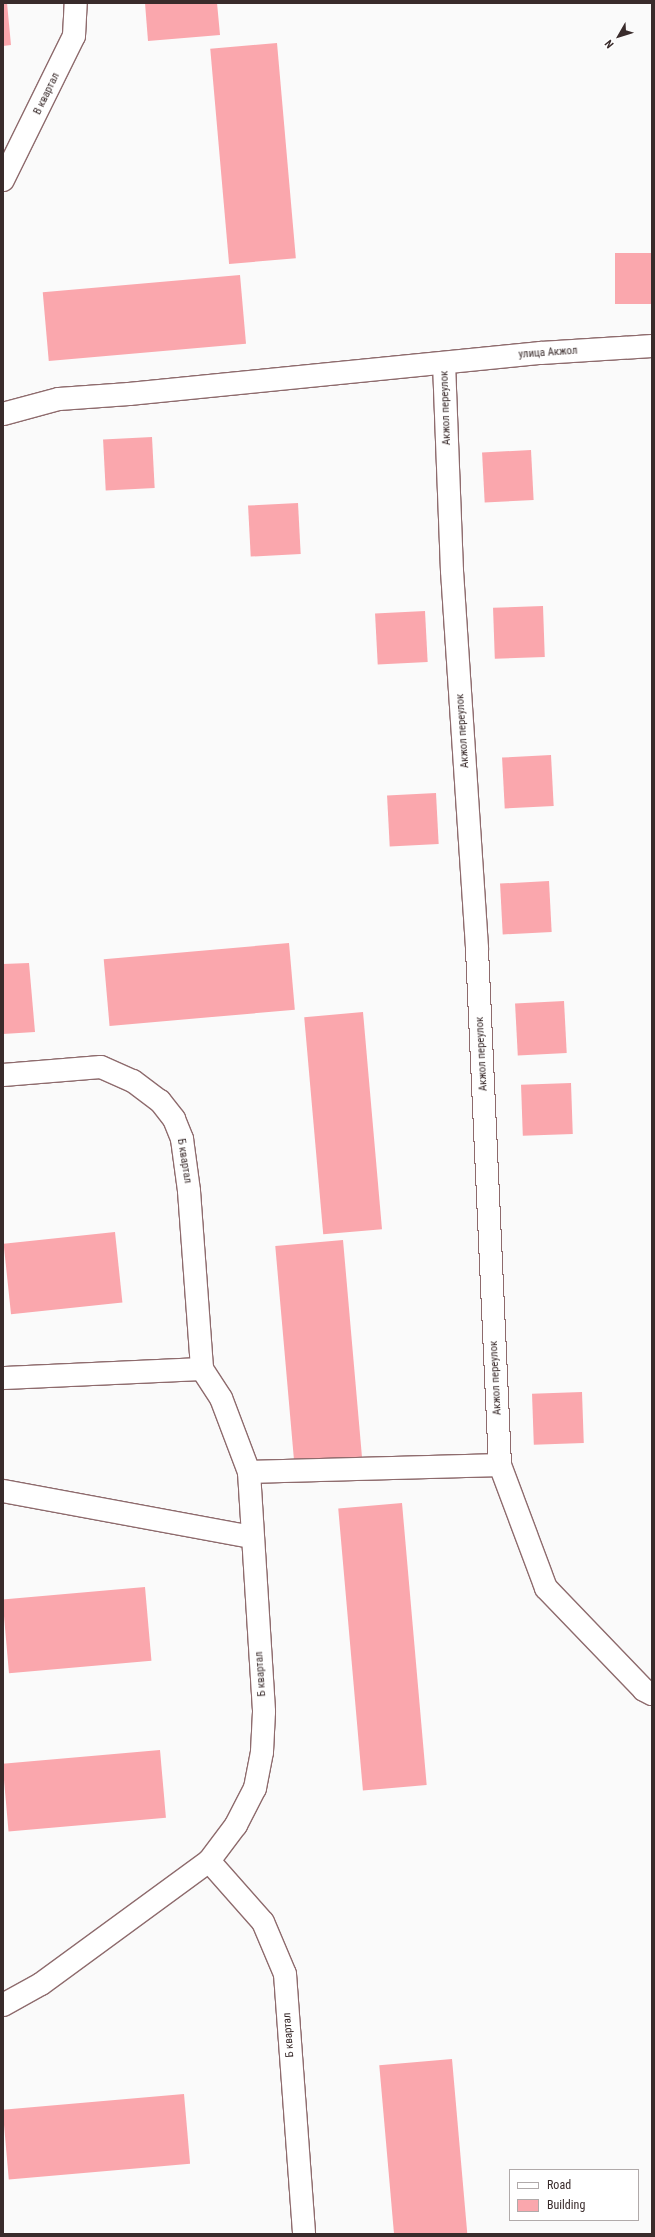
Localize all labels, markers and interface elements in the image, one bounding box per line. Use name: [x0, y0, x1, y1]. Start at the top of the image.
north arrow: [599, 16, 639, 56]
text: N: [602, 37, 616, 51]
street label: В квартал: [31, 71, 63, 117]
street label: улица Акжол: [518, 344, 578, 362]
street label: Акжол переулок: [438, 371, 454, 445]
street label: Акжол переулок: [454, 693, 472, 769]
street label: Акжол переулок: [473, 1016, 491, 1092]
street label: Б квартал: [174, 1138, 194, 1184]
street label: Акжол переулок: [487, 1340, 505, 1416]
street label: Б квартал: [253, 1651, 269, 1697]
street label: Б квартал: [281, 2012, 297, 2058]
legend: [509, 2169, 639, 2221]
text: Road: [547, 2178, 571, 2192]
text: Building: [547, 2198, 585, 2212]

